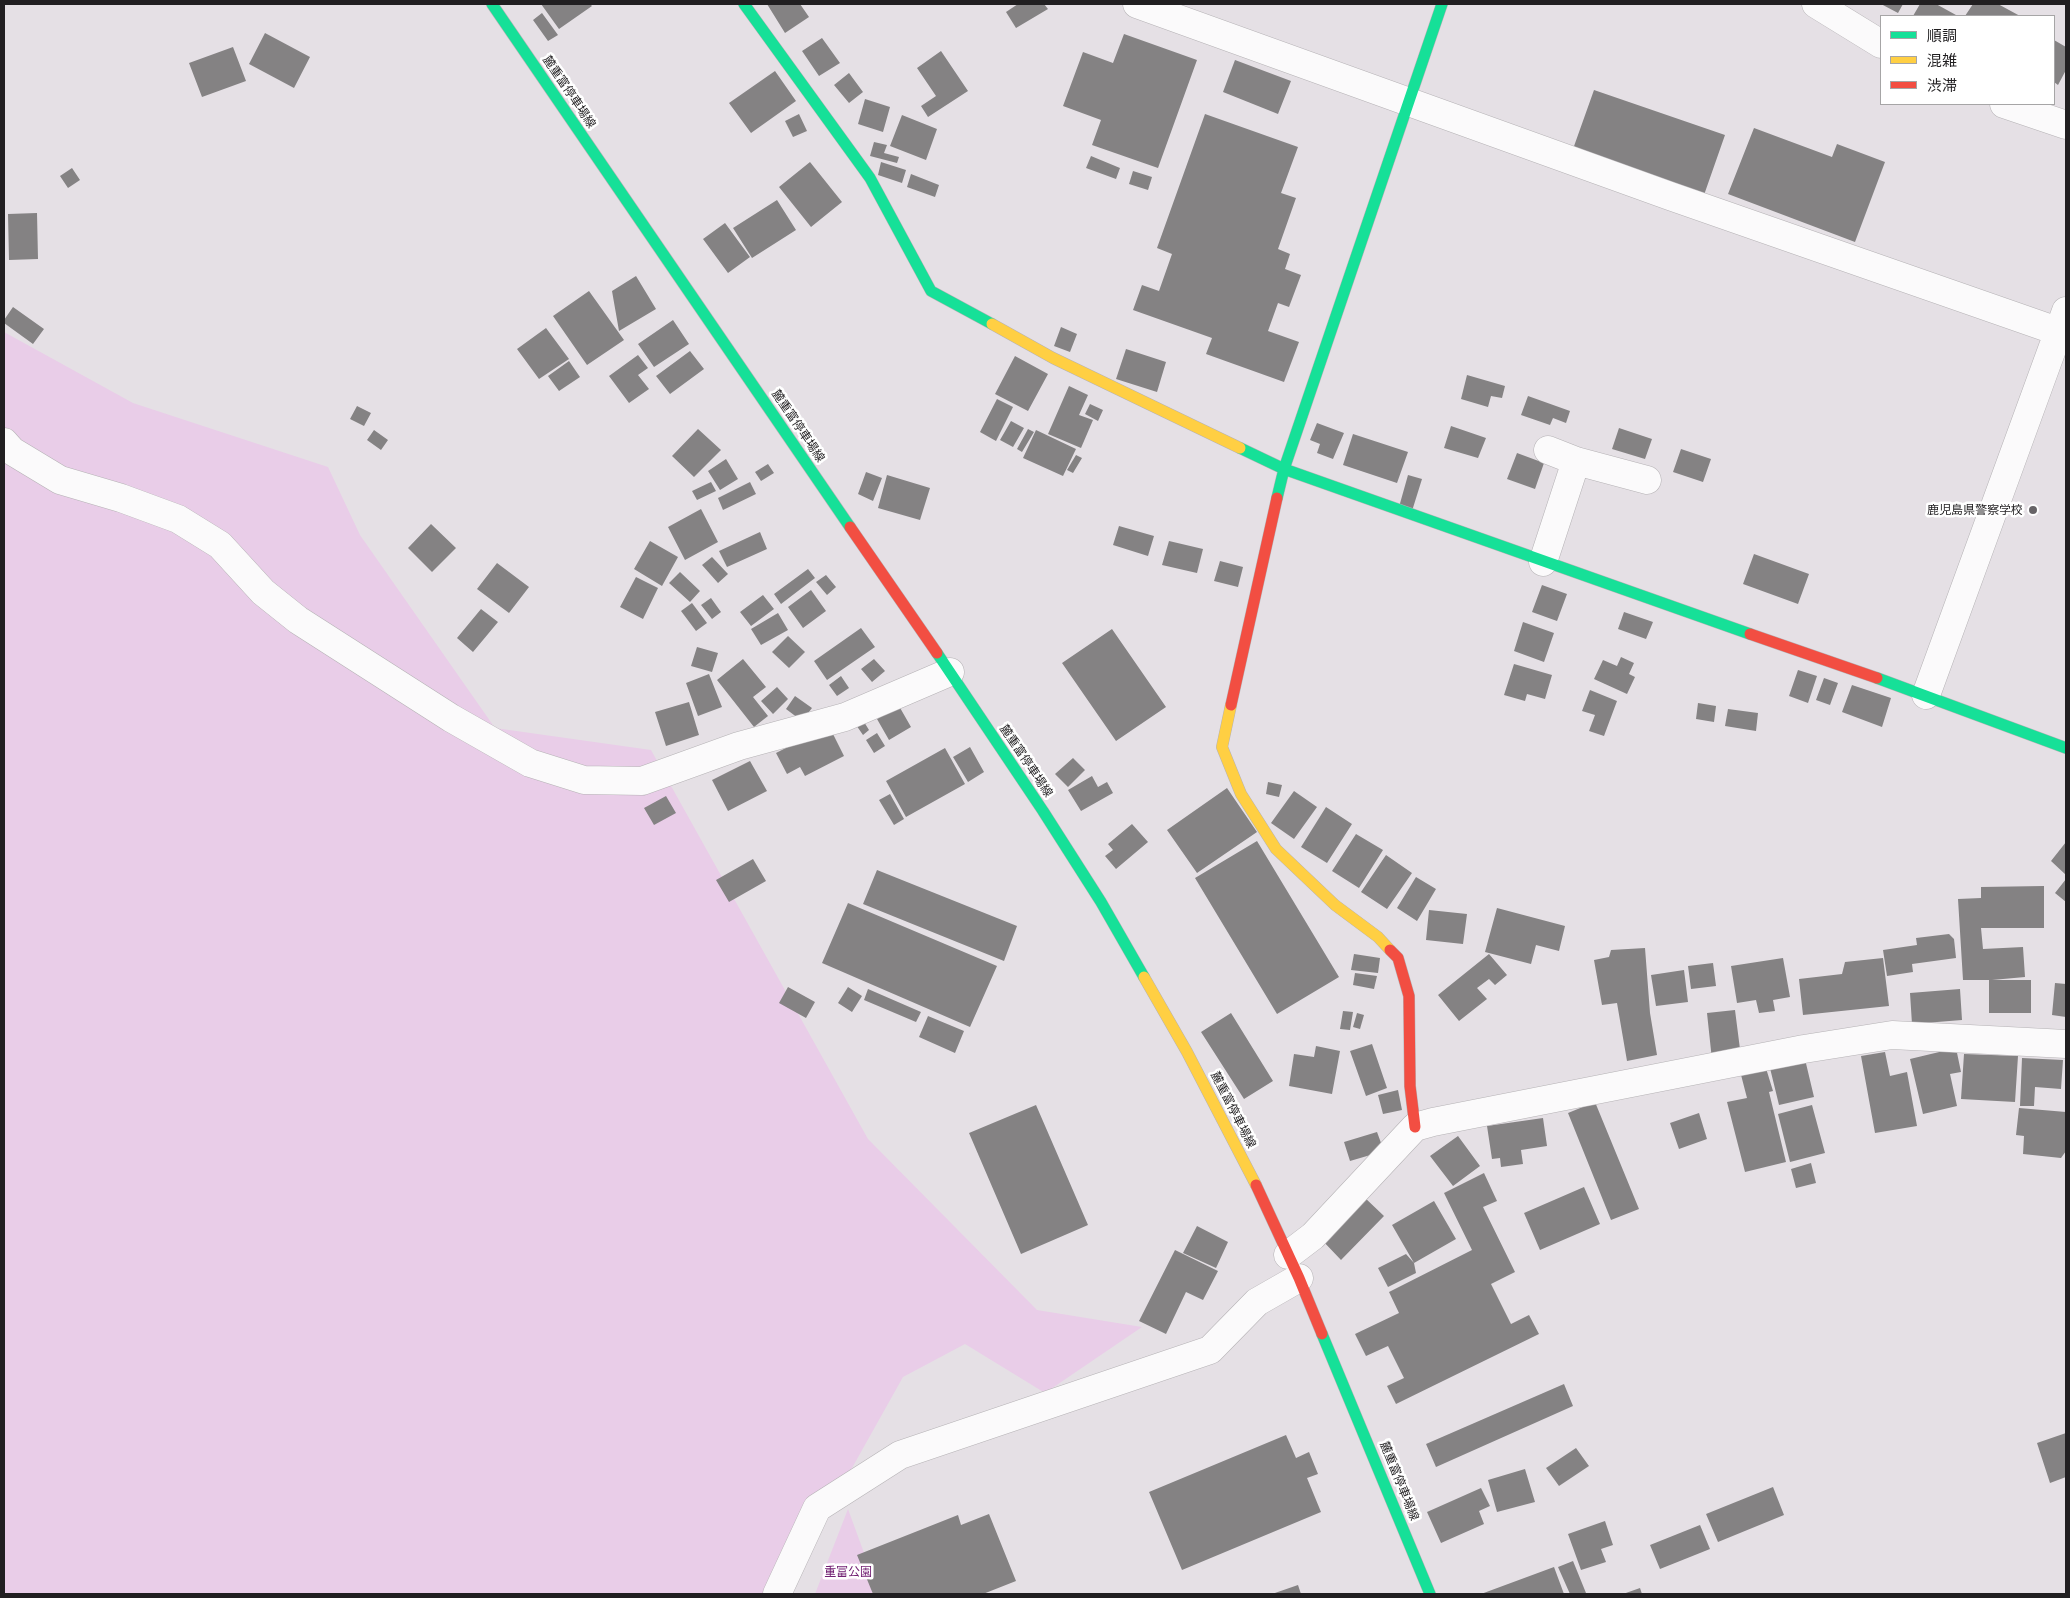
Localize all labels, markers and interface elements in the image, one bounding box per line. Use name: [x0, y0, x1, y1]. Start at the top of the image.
legend: [1880, 15, 2055, 105]
text: 順調: [1927, 26, 1957, 45]
text: 混雑: [1927, 51, 1957, 70]
street label: 麓重富停車場線: [540, 53, 598, 131]
text: 渋滞: [1927, 76, 1957, 95]
street label: 麓重富停車場線: [769, 387, 827, 465]
place label: 鹿児島県警察学校: [1927, 503, 2023, 517]
marker: 鹿児島県警察学校: [2027, 504, 2039, 516]
street label: 麓重富停車場線: [997, 722, 1055, 800]
street label: 麓重富停車場線: [1208, 1069, 1258, 1151]
street label: 麓重富停車場線: [1377, 1439, 1421, 1523]
park label: 重富公園: [824, 1565, 872, 1579]

